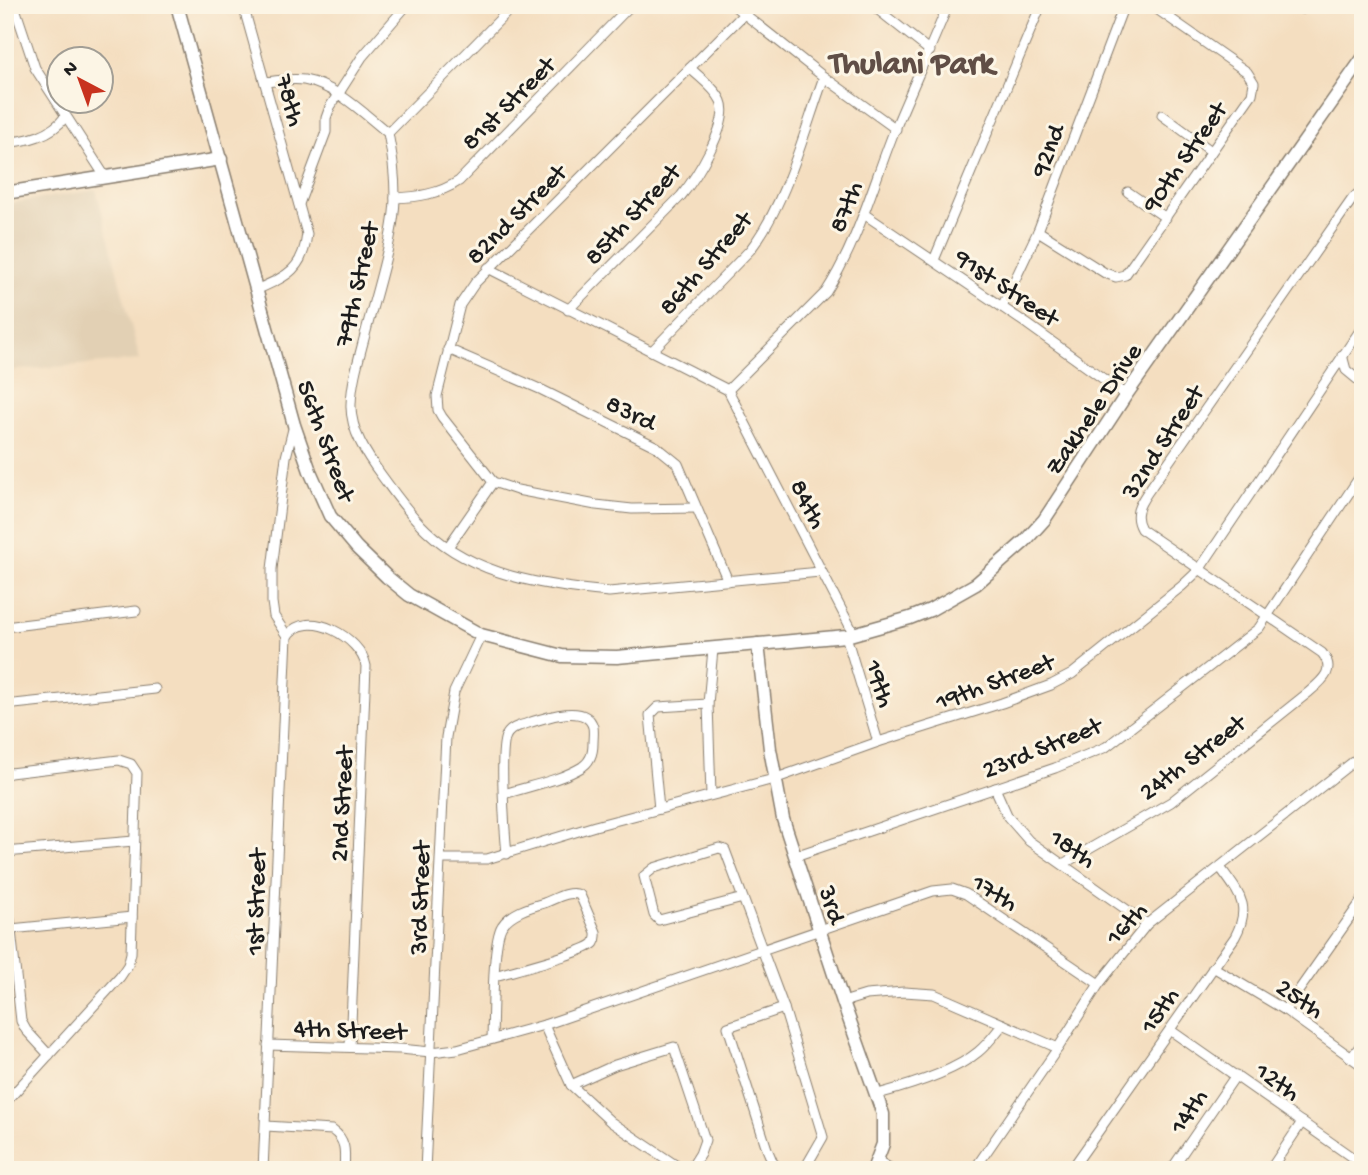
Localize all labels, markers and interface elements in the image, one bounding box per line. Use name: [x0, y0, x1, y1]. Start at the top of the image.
north arrow: [46, 46, 116, 116]
district label: Thulani Park: [826, 47, 998, 85]
street label: 81st Street: [457, 50, 565, 159]
text: N: [59, 57, 83, 83]
street label: 78th: [266, 71, 309, 130]
street label: 90th Street: [1137, 95, 1237, 221]
street label: 92nd: [1026, 120, 1075, 183]
street label: 85th Street: [579, 157, 691, 273]
street label: 82nd Street: [461, 158, 577, 273]
street label: 87th: [824, 178, 872, 238]
street label: 86th Street: [654, 205, 762, 323]
street label: 79th Street: [330, 218, 389, 351]
street label: 91st Street: [947, 243, 1066, 337]
street label: Zakhele Drive: [1040, 338, 1151, 482]
street label: 56th Street: [288, 377, 361, 509]
street label: 32nd Street: [1116, 379, 1214, 507]
street label: 83rd: [600, 390, 662, 441]
street label: 84th: [781, 475, 831, 535]
street label: 19th Street: [931, 648, 1061, 720]
street label: 19th: [856, 656, 900, 712]
street label: 24th Street: [1134, 708, 1255, 810]
street label: 23rd Street: [978, 711, 1109, 788]
street label: 2nd Street: [326, 743, 363, 863]
street label: 18th: [1042, 823, 1101, 878]
street label: 3rd Street: [405, 839, 440, 956]
street label: 1st Street: [241, 846, 276, 957]
street label: 17th: [964, 868, 1022, 921]
street label: 3rd: [809, 882, 851, 930]
street label: 16th: [1100, 897, 1156, 954]
street label: 25th: [1269, 974, 1328, 1028]
street label: 15th: [1134, 983, 1188, 1041]
street label: 4th Street: [293, 1015, 409, 1050]
street label: 12th: [1247, 1056, 1305, 1110]
street label: 14th: [1164, 1084, 1217, 1142]

